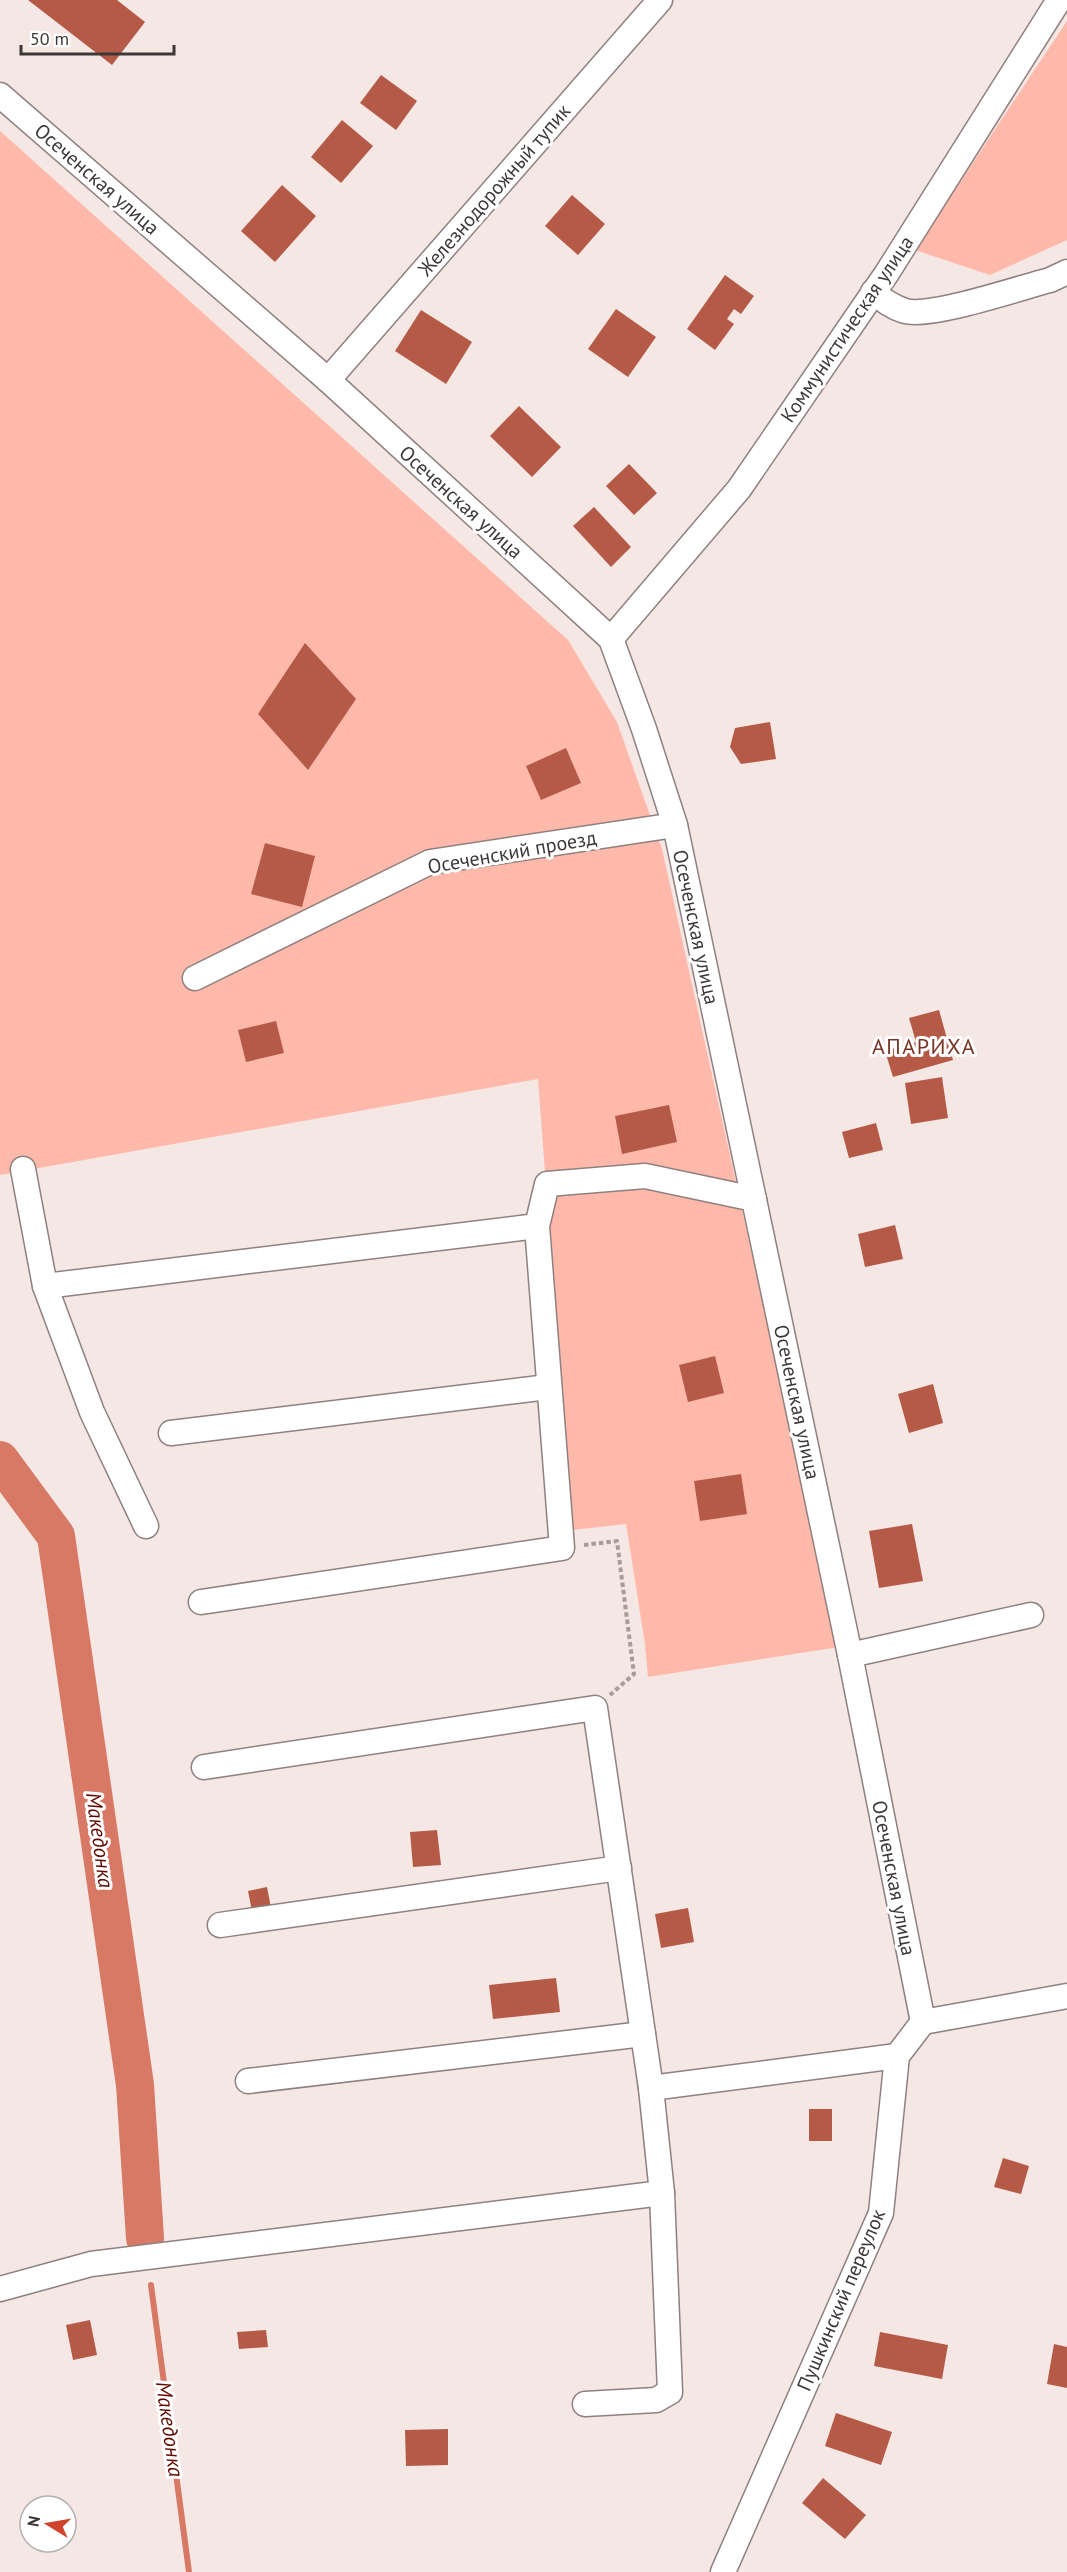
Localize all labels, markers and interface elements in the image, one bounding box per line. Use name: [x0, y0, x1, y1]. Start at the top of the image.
scale bar: [21, 18, 174, 56]
text: 50 m: [30, 27, 69, 50]
street label: Железнодорожный тупик: [411, 98, 576, 282]
street label: Осеченская улица: [29, 118, 165, 240]
street label: Коммунистическая улица: [775, 231, 919, 427]
street label: Осеченская улица: [394, 440, 528, 564]
street label: Осеченский проезд: [426, 824, 599, 880]
street label: Осеченская улица: [667, 847, 725, 1007]
district label: АПАРИХА: [872, 1032, 976, 1060]
street label: Осеченская улица: [768, 1322, 826, 1482]
water label: Македонка: [80, 1790, 120, 1890]
street label: Осеченская улица: [866, 1798, 922, 1958]
street label: Пушкинский переулок: [791, 2205, 891, 2395]
water label: Македонка: [150, 2379, 190, 2479]
north arrow: [18, 2494, 78, 2554]
text: N: [22, 2514, 44, 2528]

